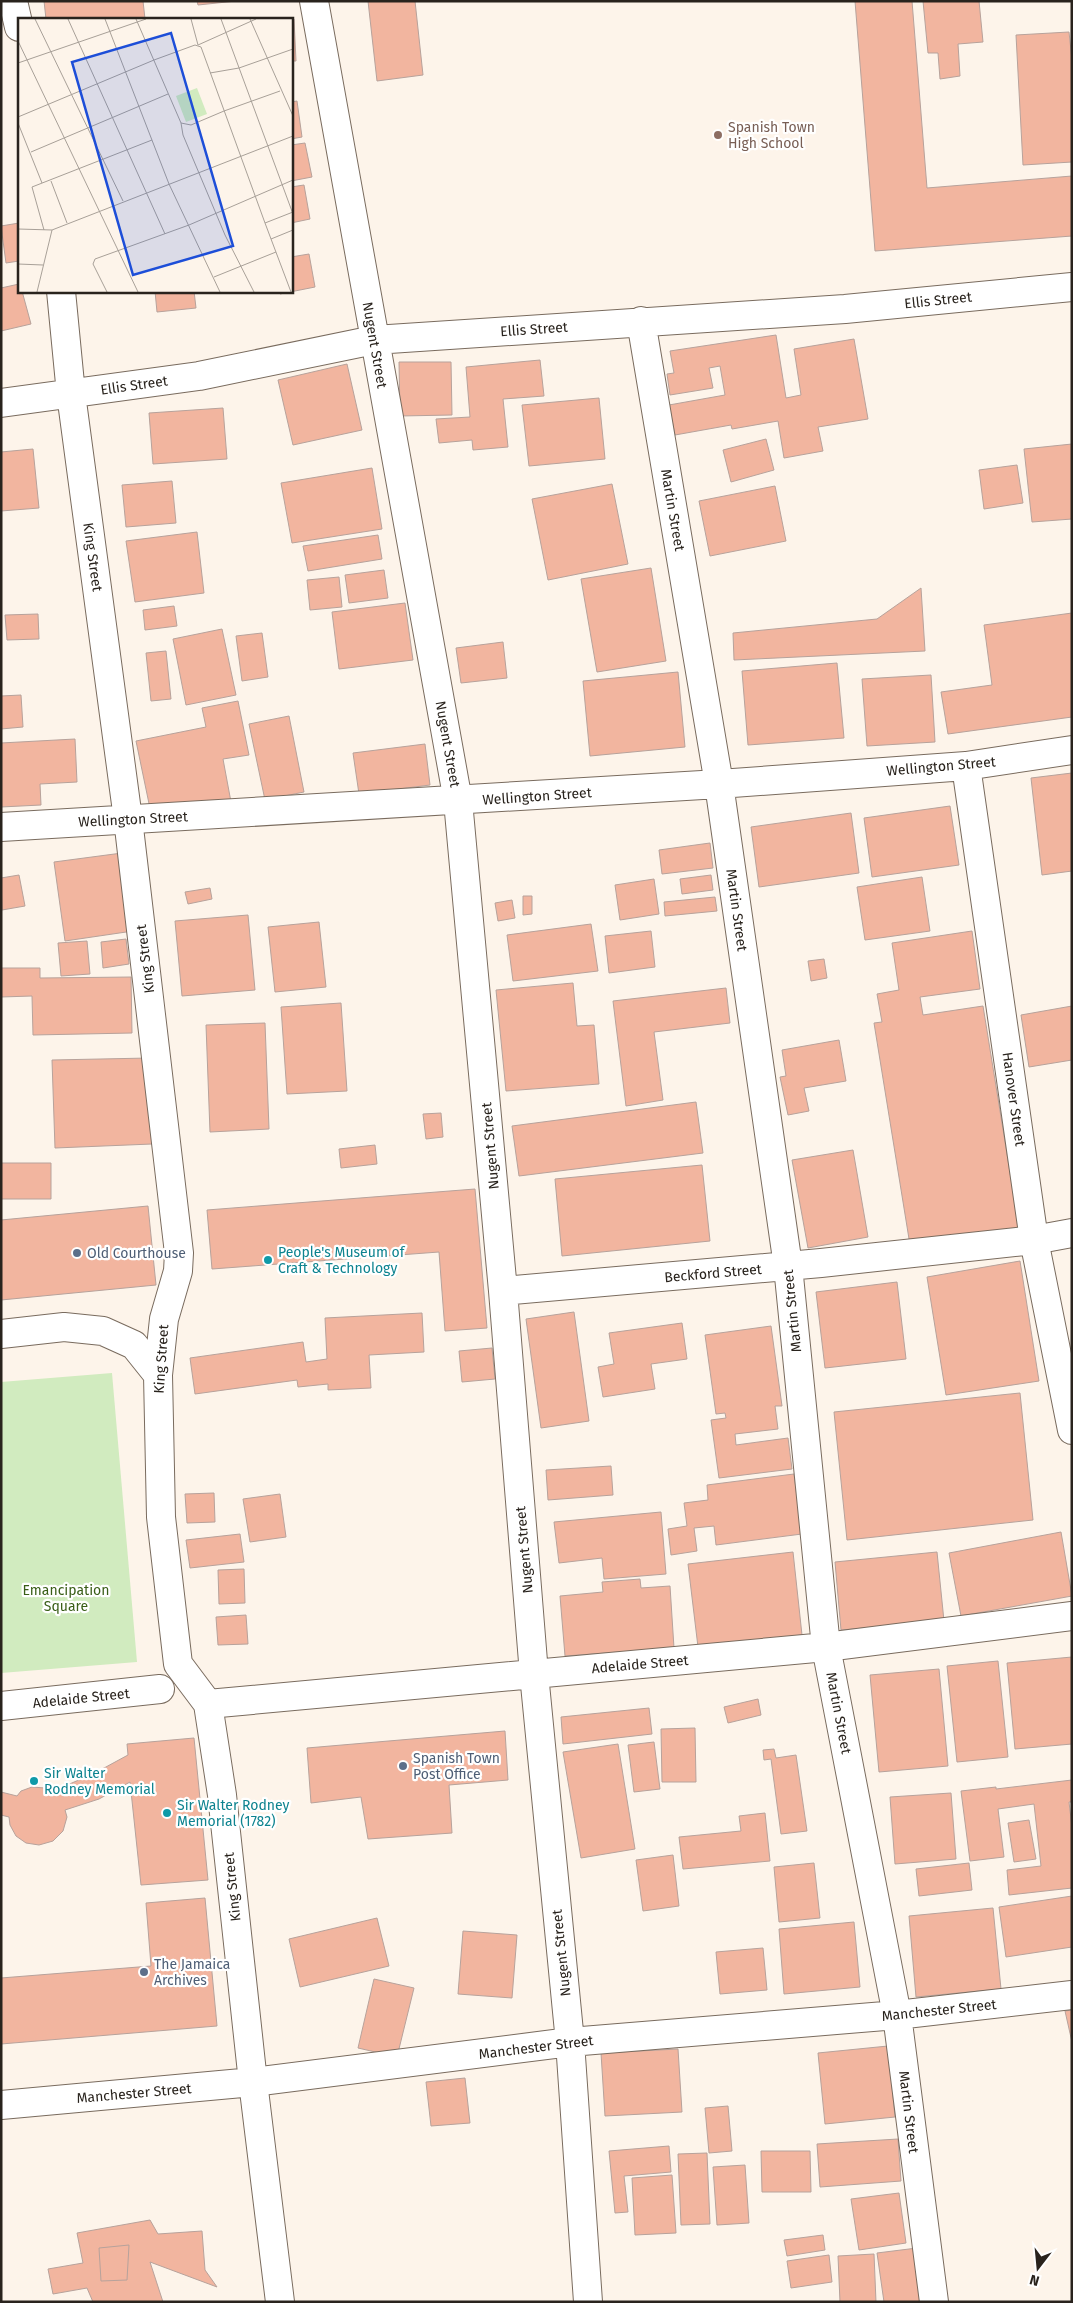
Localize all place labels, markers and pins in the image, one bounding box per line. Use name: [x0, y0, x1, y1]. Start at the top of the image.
place label: Spanish Town High School: [728, 119, 815, 152]
marker: Spanish Town High School: [712, 129, 724, 141]
place label: People's Museum of Craft & Technology: [278, 1244, 406, 1277]
place label: Old Courthouse: [87, 1245, 186, 1262]
marker: Old Courthouse: [71, 1247, 83, 1259]
marker: People's Museum of Craft & Technology: [262, 1254, 274, 1266]
place label: Spanish Town Post Office: [413, 1750, 500, 1783]
marker: Spanish Town Post Office: [397, 1760, 409, 1772]
place label: Sir Walter Rodney Memorial: [44, 1765, 155, 1798]
marker: Sir Walter Rodney Memorial: [28, 1775, 40, 1787]
place label: Sir Walter Rodney Memorial (1782): [177, 1797, 290, 1830]
marker: Sir Walter Rodney Memorial (1782): [161, 1807, 173, 1819]
place label: The Jamaica Archives: [154, 1956, 230, 1989]
marker: The Jamaica Archives: [138, 1966, 150, 1978]

